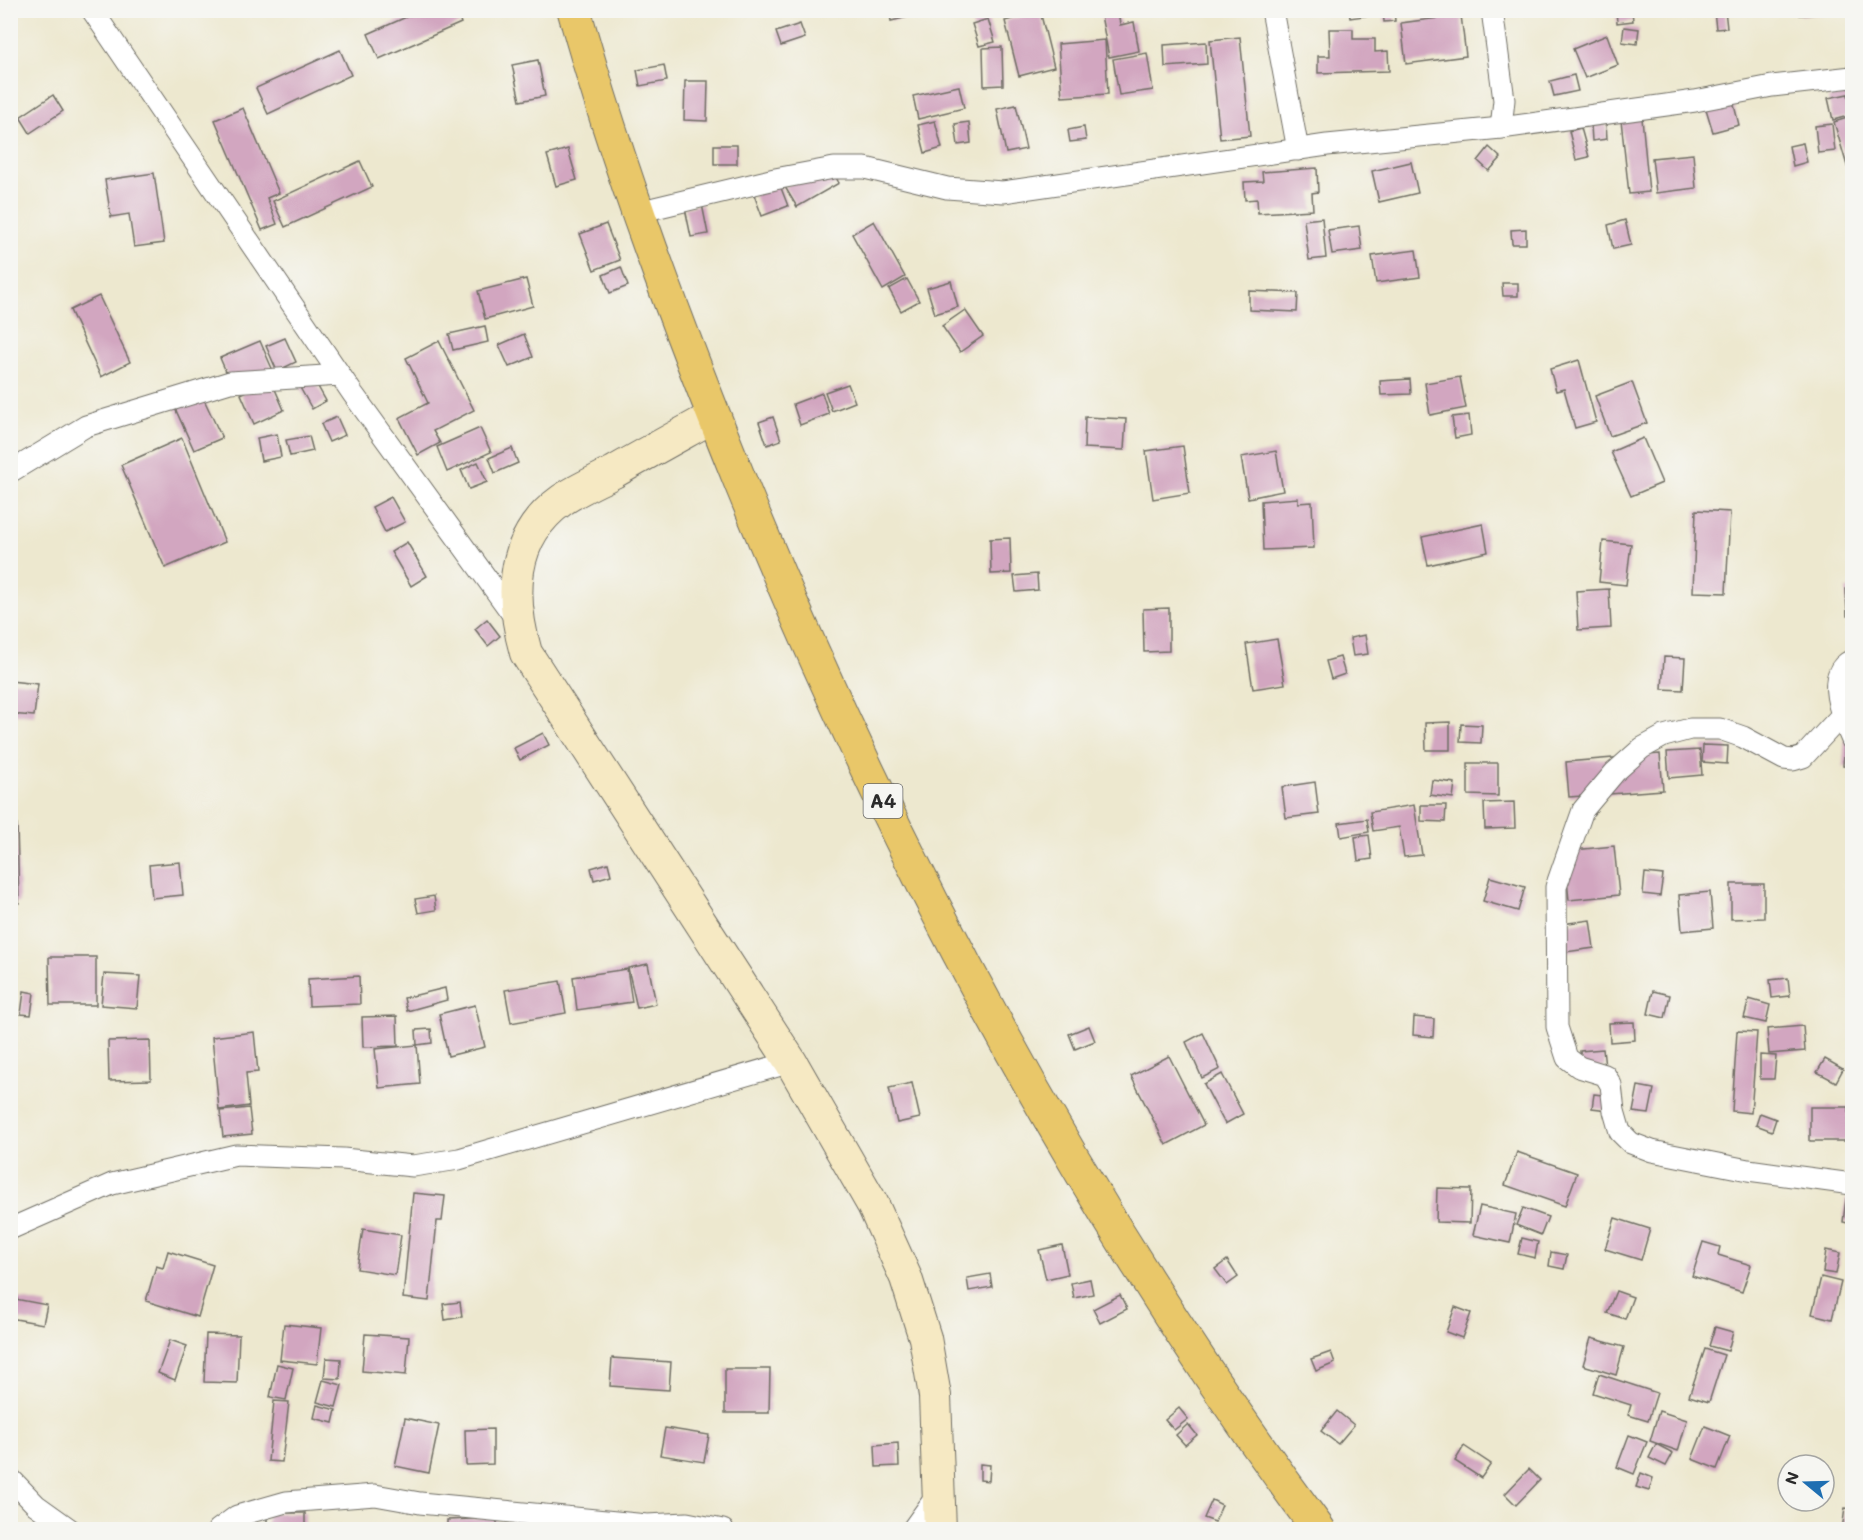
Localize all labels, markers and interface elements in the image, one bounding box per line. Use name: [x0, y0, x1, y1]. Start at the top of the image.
road number: A4: [864, 784, 902, 818]
north arrow: [1776, 1453, 1836, 1513]
text: N: [1779, 1469, 1803, 1487]

